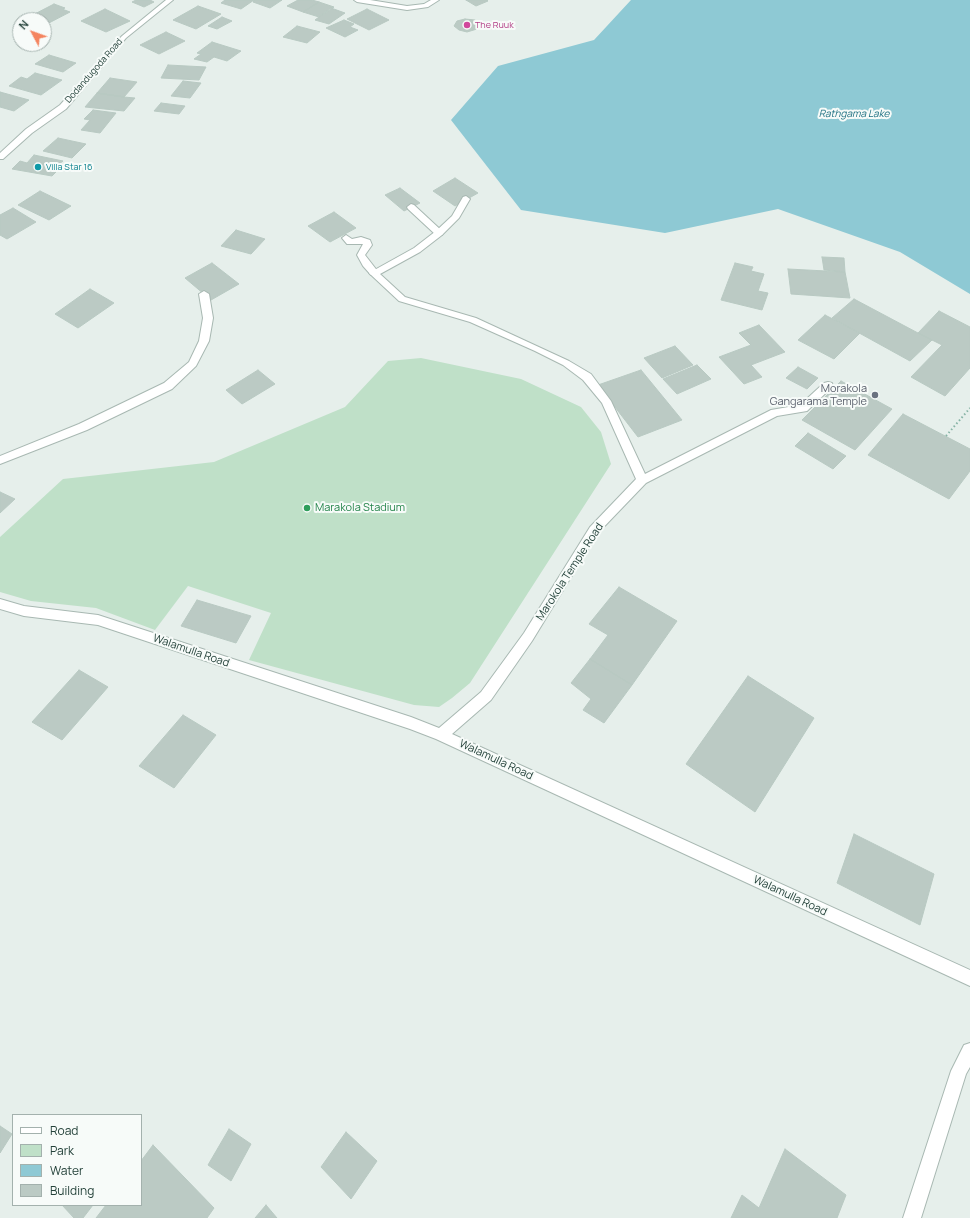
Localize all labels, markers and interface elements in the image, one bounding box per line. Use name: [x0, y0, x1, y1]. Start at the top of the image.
north arrow: [12, 12, 52, 52]
text: N: [15, 17, 32, 32]
marker: The Ruuk: [462, 20, 472, 30]
place label: The Ruuk: [475, 20, 514, 30]
street label: Dodandugoda Road: [63, 37, 125, 105]
water label: Rathgama Lake: [819, 108, 889, 120]
marker: Villa Star 16: [33, 162, 43, 172]
place label: Villa Star 16: [46, 162, 93, 172]
place label: Morakola Gangarama Temple: [770, 382, 867, 408]
marker: Morakola Gangarama Temple: [870, 390, 880, 400]
place label: Marakola Stadium: [315, 501, 405, 515]
marker: Marakola Stadium: [302, 503, 312, 513]
street label: Marokola Temple Road: [534, 521, 606, 623]
street label: Walamulla Road: [151, 632, 231, 670]
street label: Walamulla Road: [457, 737, 535, 783]
street label: Walamulla Road: [751, 873, 829, 919]
legend: [12, 1114, 142, 1206]
text: Road: [50, 1122, 78, 1139]
text: Park: [50, 1142, 74, 1159]
text: Water: [50, 1162, 83, 1179]
text: Building: [50, 1182, 94, 1199]

